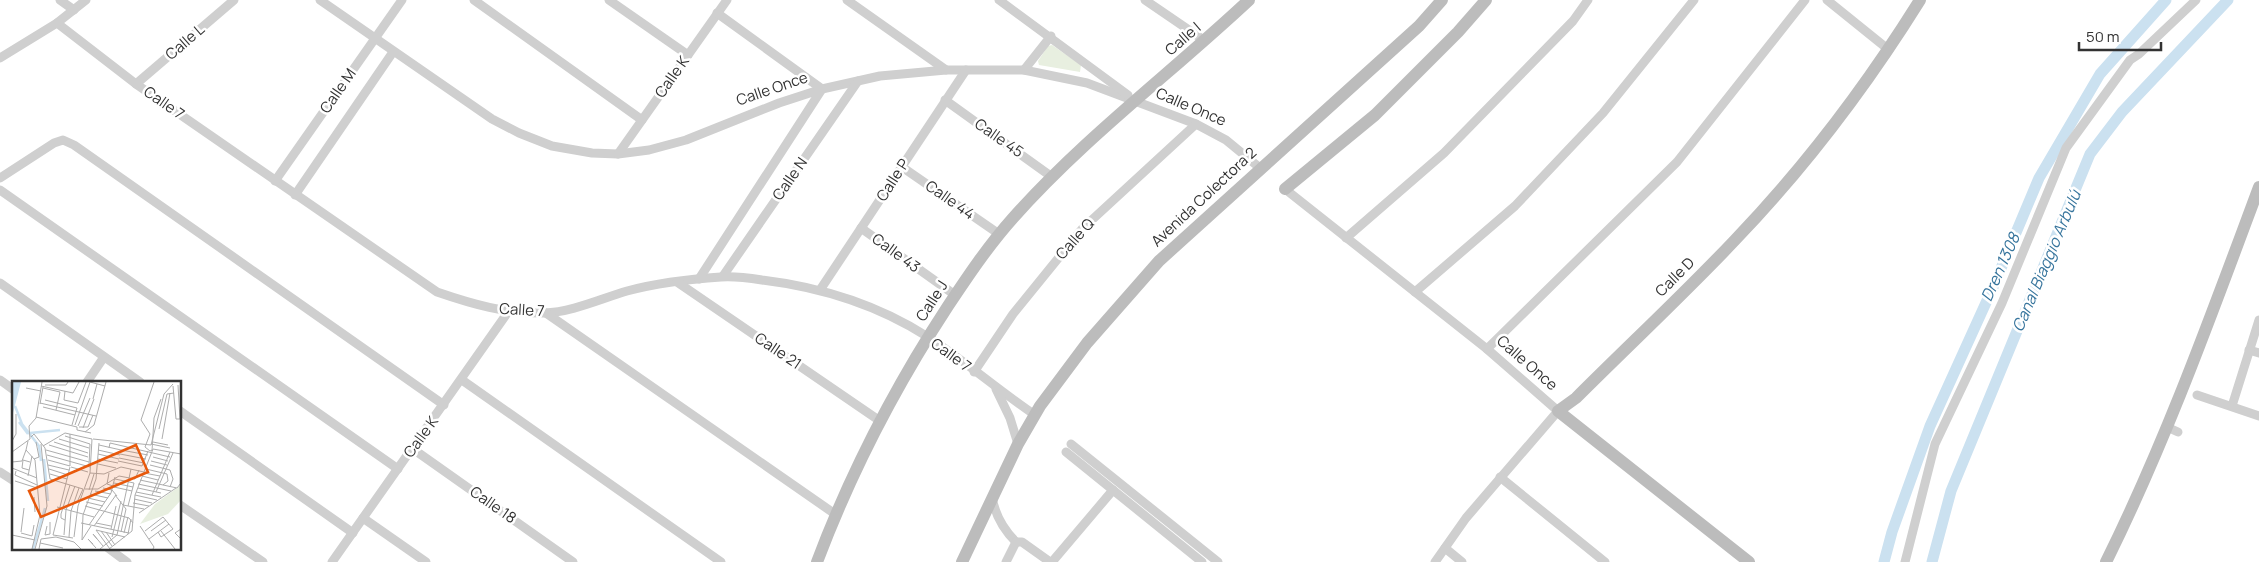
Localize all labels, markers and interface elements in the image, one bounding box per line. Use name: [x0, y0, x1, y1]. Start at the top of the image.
street label: Calle I: [1160, 17, 1205, 60]
street label: Calle L: [161, 19, 209, 64]
scale bar: [2079, 20, 2162, 52]
text: 50 m: [2086, 26, 2120, 47]
street label: Calle K: [650, 51, 694, 102]
street label: Calle M: [315, 64, 361, 117]
street label: Calle Once: [733, 66, 811, 111]
street label: Calle 7: [140, 81, 189, 124]
street label: Calle Once: [1153, 82, 1230, 131]
street label: Calle 45: [971, 113, 1028, 162]
street label: Avenida Colectora 2: [1146, 142, 1261, 251]
street label: Calle N: [767, 153, 812, 204]
street label: Calle P: [871, 154, 914, 205]
street label: Calle 44: [921, 175, 979, 224]
water label: Canal Biaggio Arbulú: [2006, 186, 2086, 335]
street label: Calle Q: [1051, 213, 1099, 264]
street label: Calle 43: [868, 228, 925, 277]
water label: Dren 1308: [1975, 228, 2025, 305]
street label: Calle D: [1650, 252, 1699, 301]
street label: Calle J: [911, 276, 953, 325]
street label: Calle 7: [499, 298, 545, 321]
street label: Calle 21: [751, 327, 806, 374]
street label: Calle Once: [1492, 330, 1562, 395]
street label: Calle 7: [927, 333, 976, 376]
inset map: [12, 381, 181, 550]
street label: Calle K: [398, 412, 443, 462]
street label: Calle 18: [466, 481, 521, 528]

